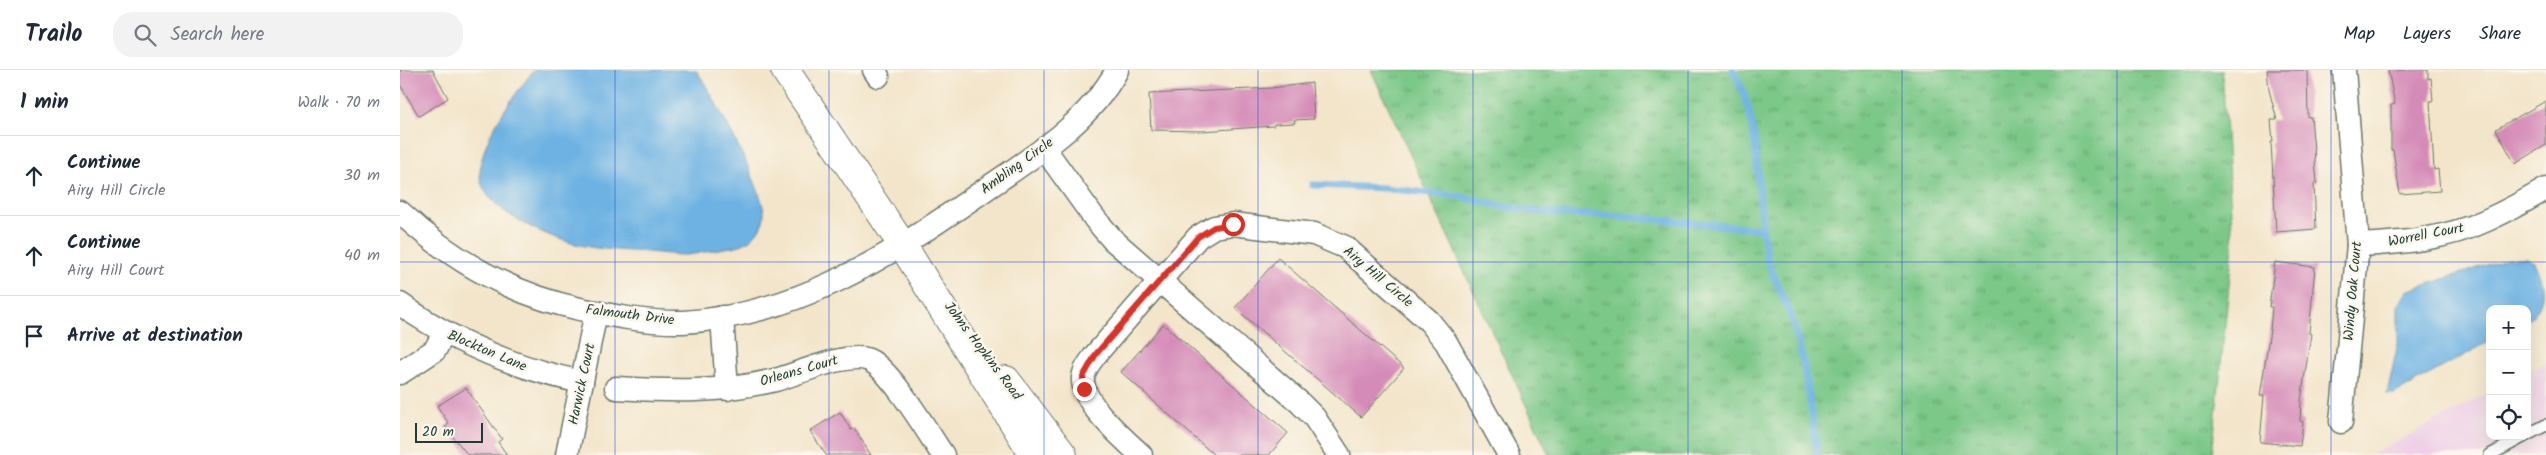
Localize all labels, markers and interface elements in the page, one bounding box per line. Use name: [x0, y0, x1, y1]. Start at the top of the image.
search box: [113, 12, 463, 57]
text: Trailo: [25, 15, 83, 54]
text: Search here: [171, 20, 264, 50]
text: Map: [2344, 20, 2375, 49]
text: Layers: [2403, 20, 2451, 49]
text: Share: [2479, 20, 2521, 49]
icon: search: [131, 21, 159, 49]
text: 1 min: [20, 86, 69, 119]
text: Walk · 70 m: [297, 90, 380, 115]
street label: Ambling Circle: [976, 131, 1059, 200]
text: Continue: [67, 148, 140, 178]
icon: ahead: [20, 162, 48, 190]
text: 30 m: [344, 163, 380, 188]
text: Airy Hill Circle: [67, 178, 165, 203]
route start: [1222, 213, 1245, 236]
street label: Worrell Court: [2386, 217, 2466, 253]
text: Continue: [67, 228, 140, 258]
street label: Windy Oak Court: [2338, 240, 2368, 342]
street label: Airy Hill Circle: [1338, 241, 1419, 314]
icon: ahead: [20, 242, 48, 270]
text: 40 m: [344, 243, 380, 268]
text: Airy Hill Court: [67, 258, 165, 283]
street label: Johns Hopkins Road: [938, 297, 1028, 406]
street label: Falmouth Drive: [584, 299, 676, 331]
map controls: [2486, 305, 2531, 440]
button: +: [2486, 305, 2531, 350]
text: Arrive at destination: [67, 321, 243, 351]
icon: arrive: [20, 322, 48, 350]
street label: Blockton Lane: [444, 324, 531, 378]
street label: Harwick Court: [563, 340, 602, 427]
street label: Orleans Court: [757, 349, 841, 393]
button: −: [2486, 350, 2531, 395]
route end: [1073, 378, 1096, 401]
button: locate: [2486, 395, 2531, 440]
scale bar: [415, 420, 482, 443]
text: 20 m: [422, 421, 454, 443]

